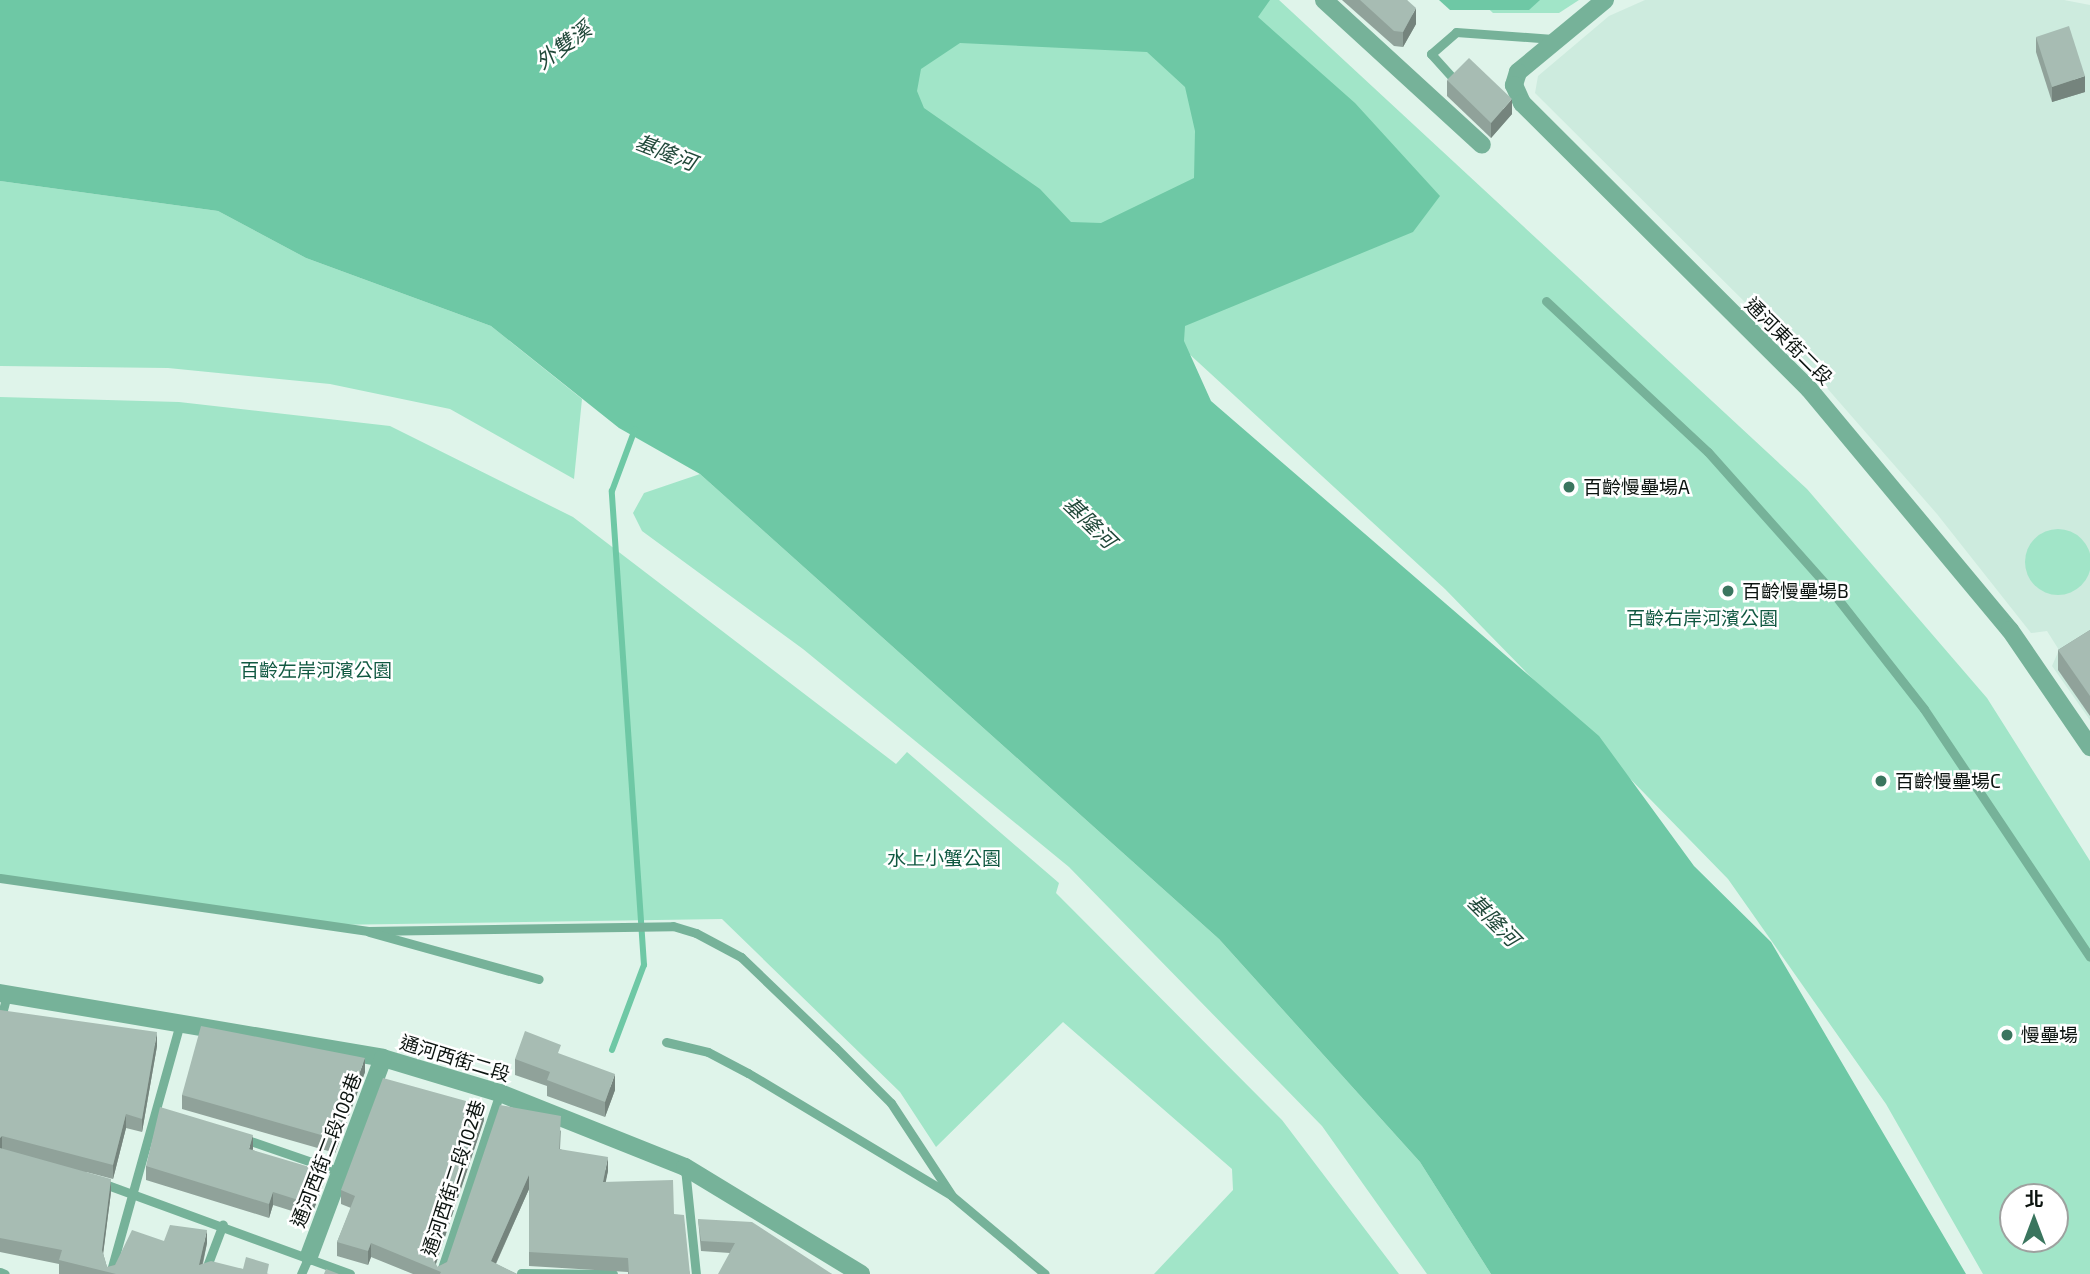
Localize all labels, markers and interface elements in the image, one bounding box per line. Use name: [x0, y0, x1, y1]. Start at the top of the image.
water label: 外雙溪: [530, 16, 596, 74]
water label: 基隆河: [632, 129, 700, 175]
street label: 通河東街二段: [1741, 293, 1837, 389]
place label: 百齡慢壘場A: [1583, 476, 1690, 498]
marker: 百齡慢壘場A: [1561, 479, 1577, 495]
water label: 基隆河: [1059, 491, 1121, 553]
place label: 百齡慢壘場B: [1742, 580, 1849, 602]
marker: 百齡慢壘場B: [1720, 583, 1736, 599]
park label: 百齡右岸河濱公園: [1626, 607, 1778, 629]
park label: 百齡左岸河濱公園: [240, 659, 392, 681]
place label: 百齡慢壘場C: [1895, 770, 2001, 792]
marker: 百齡慢壘場C: [1873, 773, 1889, 789]
park label: 水上小蟹公園: [887, 847, 1001, 869]
water label: 基隆河: [1463, 889, 1525, 951]
place label: 慢壘場: [2021, 1024, 2078, 1046]
marker: 慢壘場: [1999, 1027, 2015, 1043]
street label: 通河西街二段: [397, 1030, 513, 1086]
street label: 通河西街二段108巷: [286, 1070, 366, 1230]
street label: 通河西街二段102巷: [417, 1097, 489, 1259]
north arrow: [1999, 1183, 2069, 1253]
text: 北: [2024, 1187, 2044, 1210]

